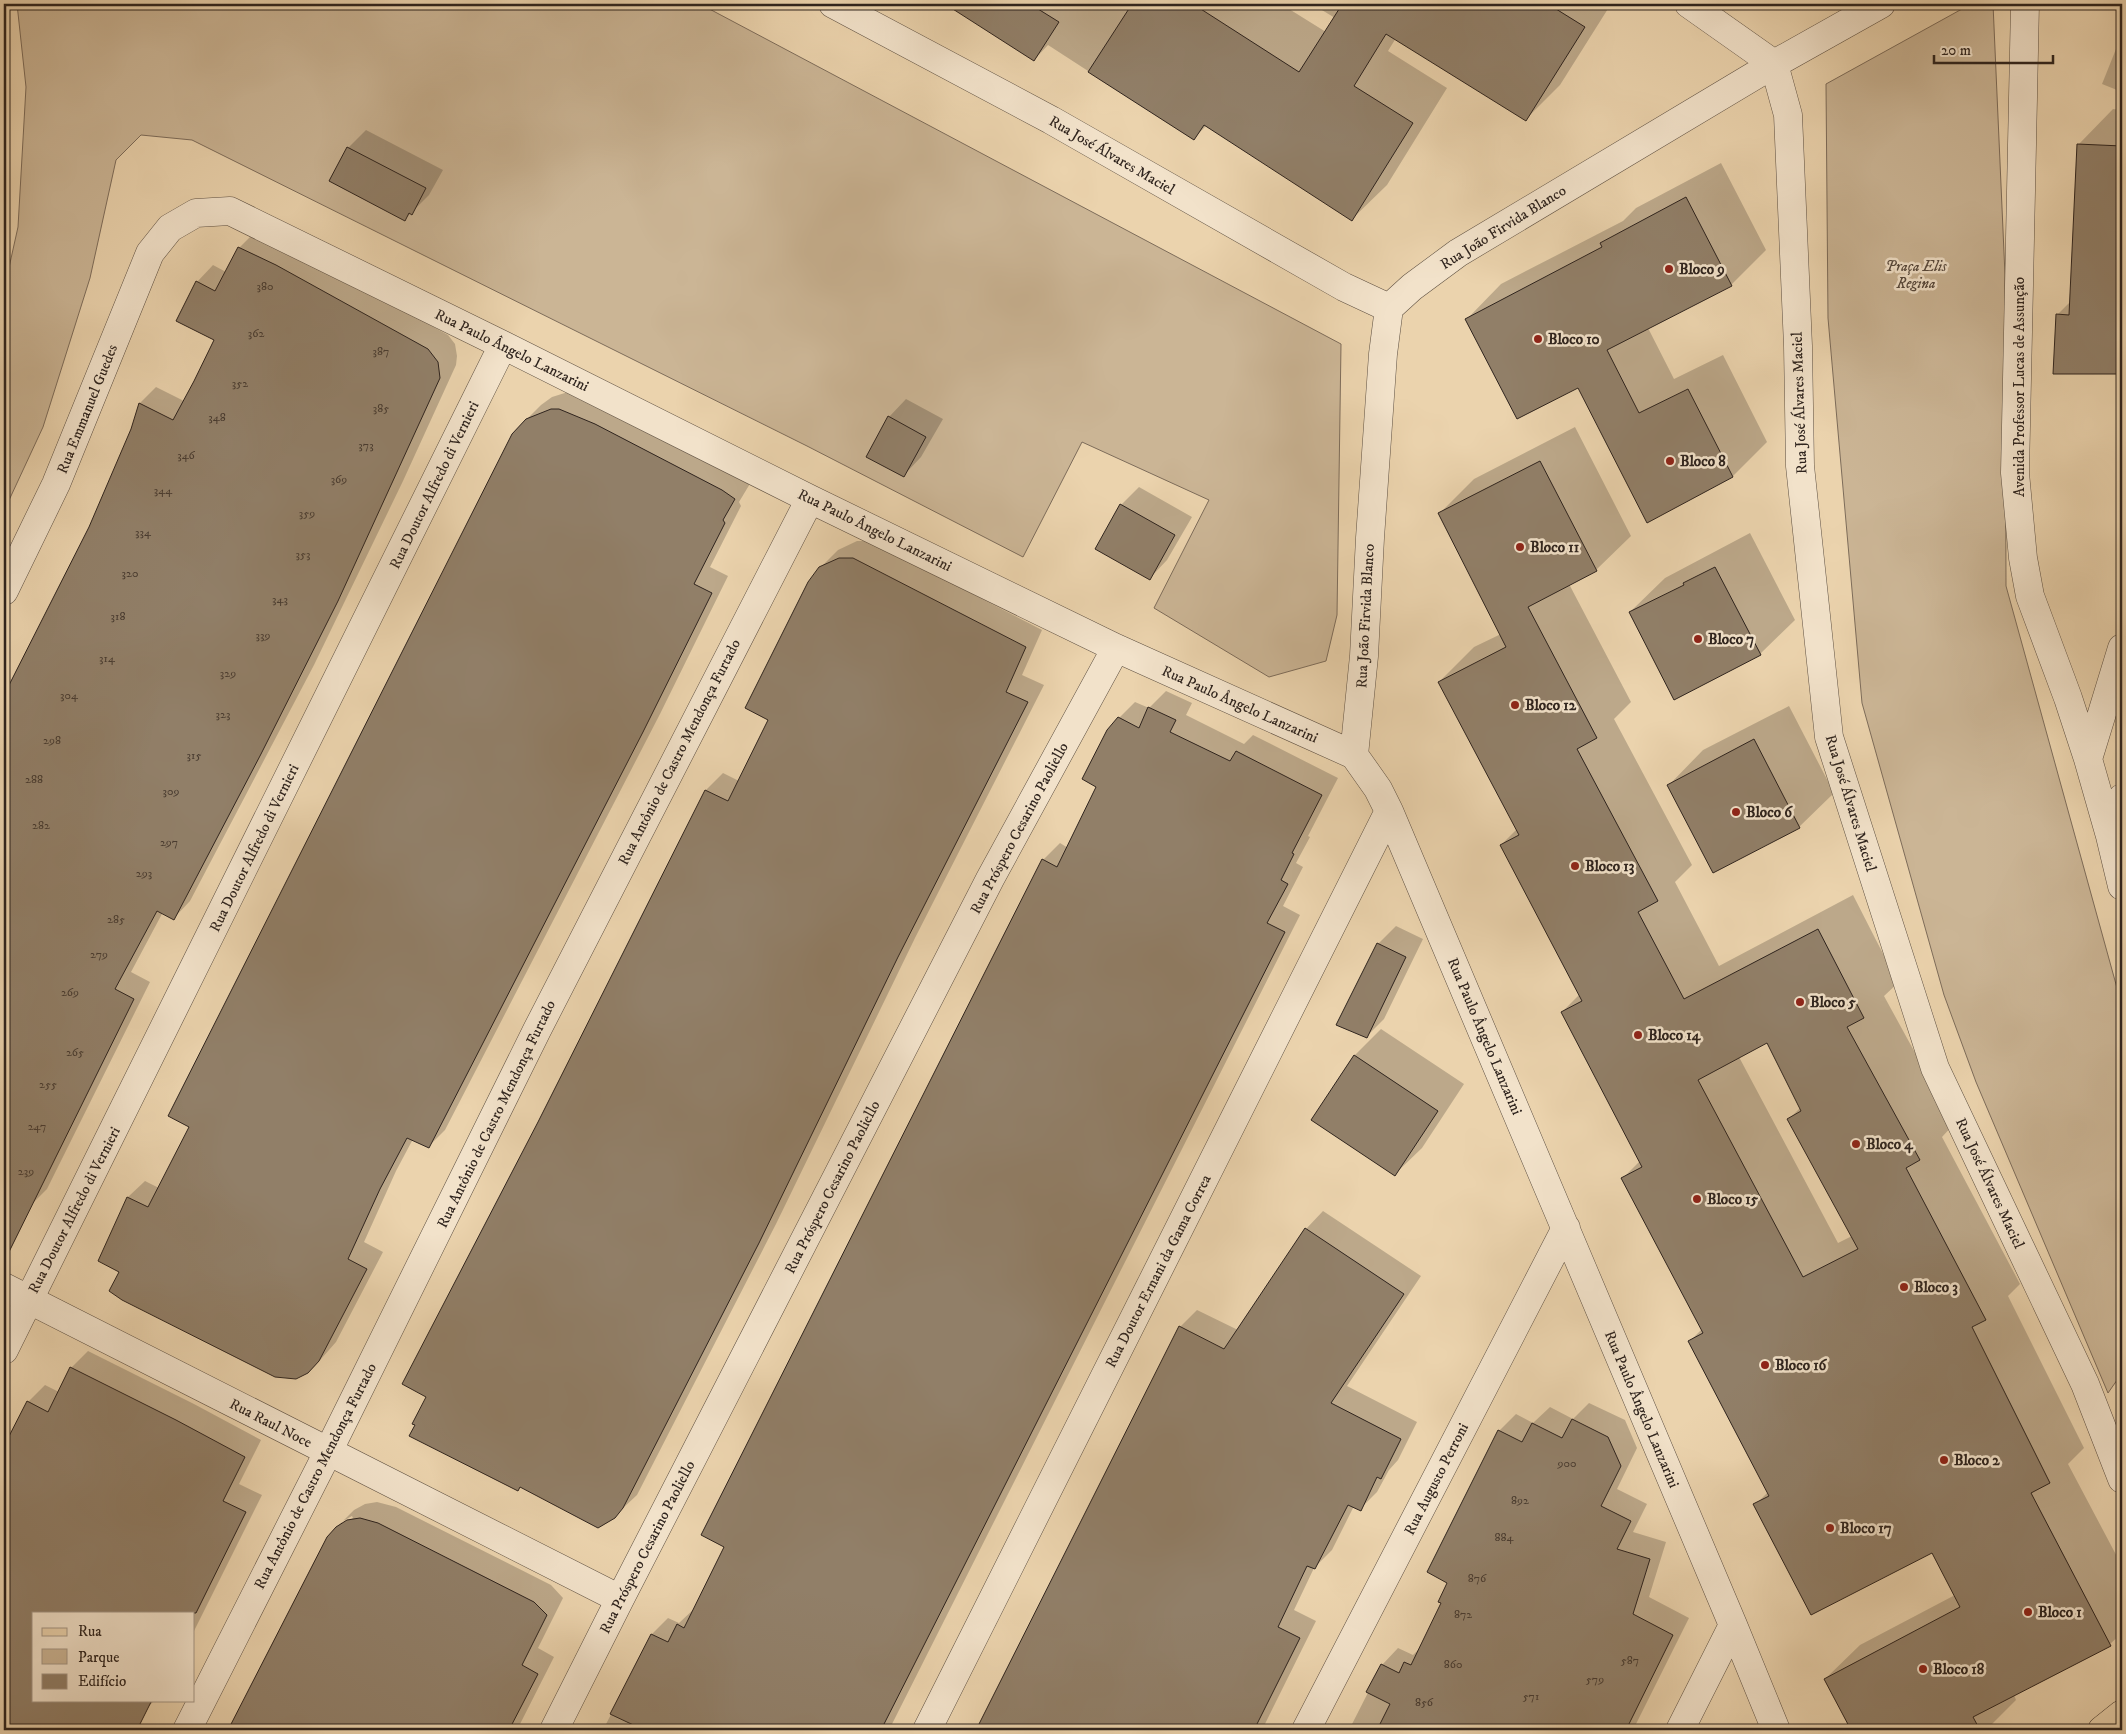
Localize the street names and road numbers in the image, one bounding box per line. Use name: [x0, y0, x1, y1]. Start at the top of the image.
street label: Rua José Álvares Maciel: [1045, 111, 1179, 199]
street label: Rua João Firvida Blanco: [1437, 181, 1570, 274]
street label: Avenida Professor Lucas de Assunção: [2010, 277, 2029, 497]
street label: Rua Paulo Ângelo Lanzarini: [432, 304, 592, 396]
street label: Rua José Álvares Maciel: [1787, 331, 1811, 474]
street label: Rua Emmanuel Guedes: [53, 342, 122, 477]
street label: Rua Doutor Alfredo di Vernieri: [385, 398, 483, 572]
street label: Rua Paulo Ângelo Lanzarini: [795, 484, 955, 576]
street label: Rua João Firvida Blanco: [1352, 543, 1379, 689]
street label: Rua Antônio de Castro Mendonça Furtado: [614, 636, 745, 868]
street label: Rua Paulo Ângelo Lanzarini: [1159, 660, 1321, 748]
street label: Rua José Álvares Maciel: [1821, 732, 1882, 874]
street label: Rua Próspero Cesarino Paoliello: [966, 739, 1073, 917]
street label: Rua Doutor Alfredo di Vernieri: [205, 761, 303, 935]
street label: Rua Paulo Ângelo Lanzarini: [1443, 954, 1527, 1118]
street label: Rua Antônio de Castro Mendonça Furtado: [433, 997, 560, 1231]
street label: Rua Próspero Cesarino Paoliello: [780, 1098, 884, 1277]
street label: Rua José Álvares Maciel: [1951, 1114, 2029, 1252]
street label: Rua Doutor Alfredo di Vernieri: [24, 1124, 125, 1297]
street label: Rua Doutor Ernani da Gama Correa: [1101, 1171, 1216, 1371]
street label: Rua Paulo Ângelo Lanzarini: [1600, 1327, 1684, 1491]
street label: Rua Antônio de Castro Mendonça Furtado: [250, 1360, 381, 1592]
street label: Rua Raul Noce: [226, 1395, 315, 1452]
street label: Rua Augusto Perroni: [1400, 1420, 1473, 1538]
street label: Rua Próspero Cesarino Paoliello: [595, 1458, 699, 1637]

